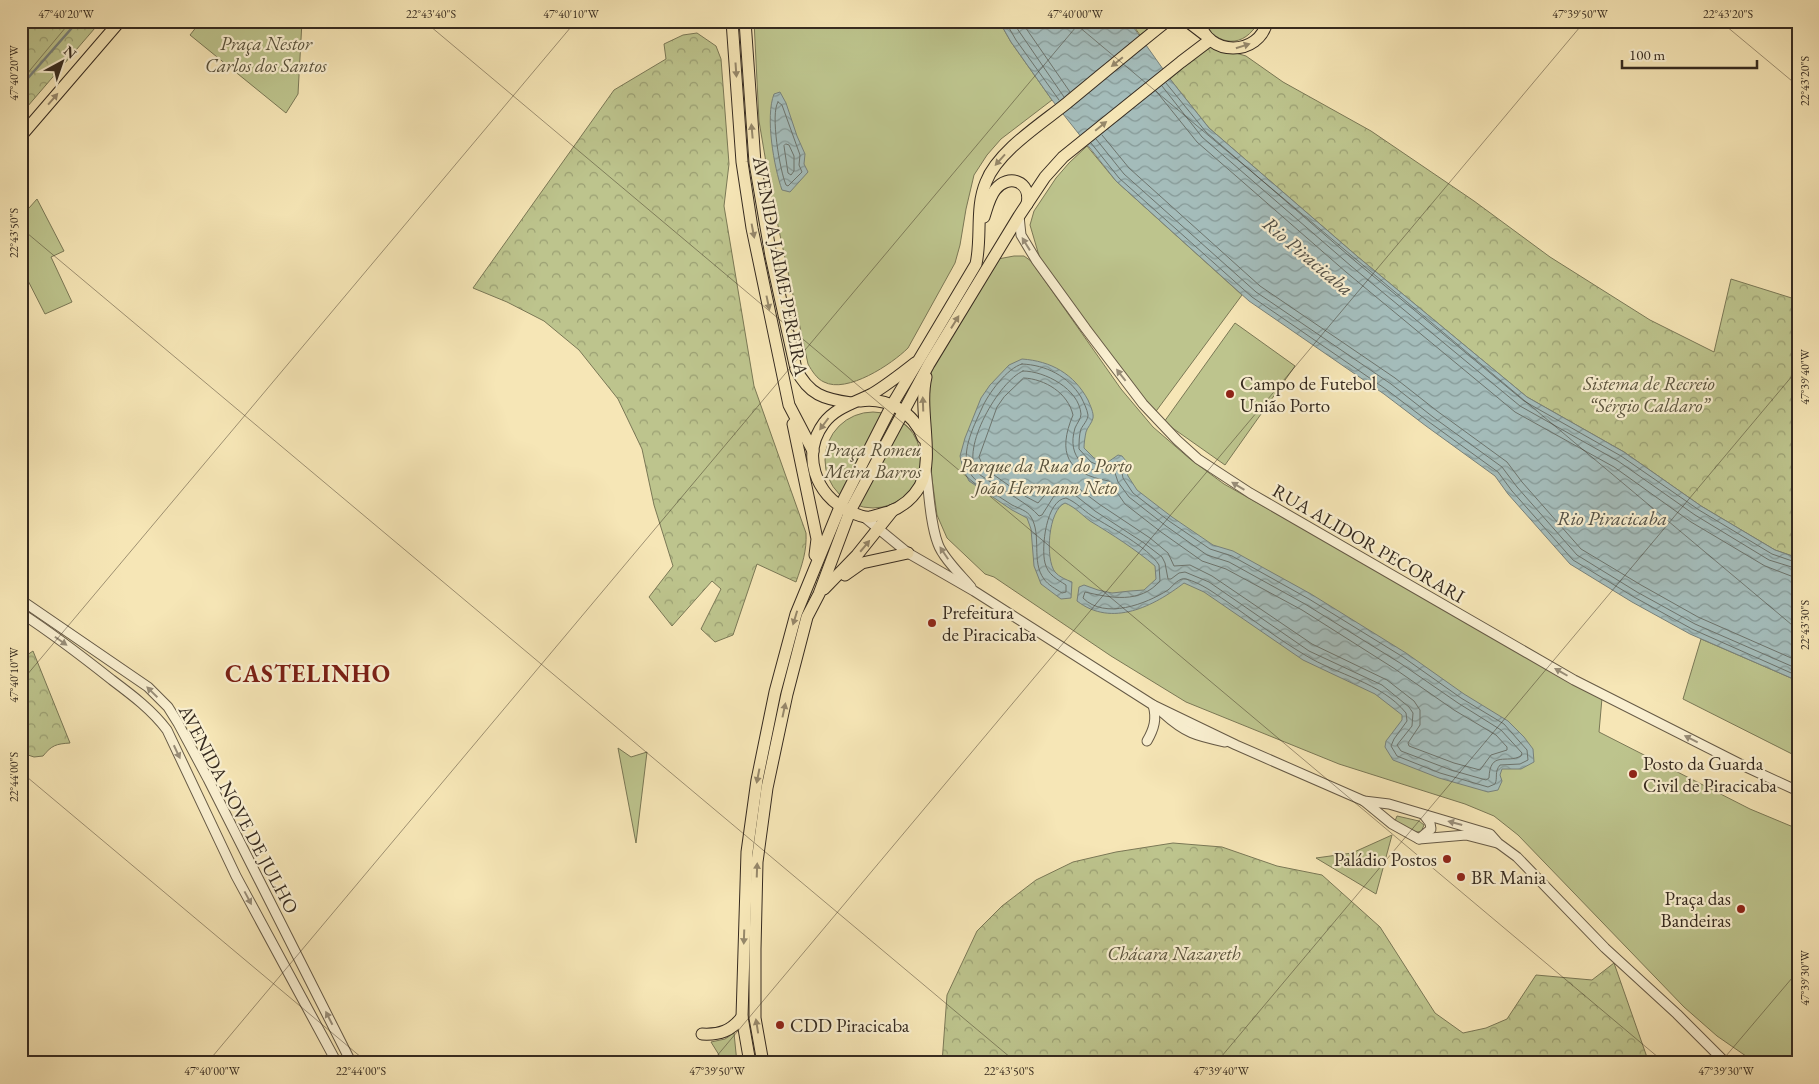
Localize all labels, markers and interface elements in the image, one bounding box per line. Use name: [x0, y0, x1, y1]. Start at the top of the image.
text: 47°40'20"W: [38, 6, 95, 22]
text: 22°43'40"S: [406, 6, 456, 22]
text: 47°40'10"W: [543, 6, 600, 22]
text: 47°40'00"W: [1047, 6, 1104, 22]
text: 47°39'50"W: [1552, 6, 1609, 22]
text: 22°43'20"S: [1703, 6, 1753, 22]
park label: Praça Nestor Carlos dos Santos: [205, 31, 328, 78]
north arrow: [38, 38, 88, 88]
scale bar: [1622, 38, 1756, 70]
text: N: [60, 42, 81, 63]
one-way arrow: [1236, 42, 1251, 50]
text: 47°40'20"W: [6, 44, 22, 101]
text: 100 m: [1629, 45, 1666, 64]
one-way arrow: [1111, 56, 1124, 67]
text: 22°43'20"S: [1797, 56, 1813, 106]
one-way arrow: [732, 62, 740, 78]
one-way arrow: [48, 93, 59, 106]
one-way arrow: [1094, 121, 1107, 132]
one-way arrow: [748, 123, 756, 139]
street label: AVENIDA JAIME PEREIRA: [747, 153, 814, 379]
one-way arrow: [994, 153, 1006, 165]
text: 22°43'50"S: [6, 208, 22, 258]
water label: Rio Piracicaba: [1257, 211, 1359, 301]
one-way arrow: [749, 224, 757, 239]
one-way arrow: [1021, 237, 1030, 250]
one-way arrow: [764, 296, 772, 311]
one-way arrow: [950, 315, 960, 329]
text: 47°39'40"W: [1797, 348, 1813, 405]
one-way arrow: [1115, 369, 1126, 382]
place label: Campo de Futebol União Porto: [1240, 371, 1377, 418]
park label: Sistema de Recreio “Sérgio Caldaro”: [1582, 371, 1715, 418]
marker: Campo de Futebol União Porto: [1224, 388, 1236, 400]
one-way arrow: [919, 395, 927, 411]
one-way arrow: [819, 417, 829, 431]
park label: Praça Romeu Meira Barros: [824, 437, 922, 484]
park label: Parque da Rua do Porto João Hermann Neto: [960, 453, 1132, 500]
street label: RUA ALIDOR PECORARI: [1268, 478, 1470, 609]
one-way arrow: [1232, 481, 1245, 490]
water label: Rio Piracicaba: [1557, 505, 1667, 531]
one-way arrow: [859, 540, 870, 552]
one-way arrow: [939, 547, 949, 560]
place label: Prefeitura de Piracicaba: [942, 600, 1037, 647]
text: 22°43'30"S: [1797, 600, 1813, 650]
one-way arrow: [790, 610, 798, 625]
marker: Prefeitura de Piracicaba: [926, 617, 938, 629]
one-way arrow: [55, 636, 68, 646]
text: 47°40'10"W: [6, 646, 22, 703]
district label: CASTELINHO: [225, 658, 391, 689]
one-way arrow: [1554, 668, 1567, 677]
one-way arrow: [146, 686, 158, 698]
street label: AVENIDA NOVE DE JULHO: [172, 700, 304, 918]
one-way arrow: [780, 702, 788, 718]
one-way arrow: [1684, 735, 1698, 743]
one-way arrow: [173, 745, 181, 759]
place label: Posto da Guarda Civil de Piracicaba: [1643, 751, 1777, 798]
text: 22°44'00"S: [6, 752, 22, 802]
one-way arrow: [753, 768, 761, 784]
marker: Posto da Guarda Civil de Piracicaba: [1627, 768, 1639, 780]
one-way arrow: [1448, 819, 1463, 827]
place label: Paládio Postos: [1334, 847, 1437, 872]
marker: Paládio Postos: [1441, 853, 1453, 865]
one-way arrow: [753, 862, 761, 878]
place label: BR Mania: [1471, 865, 1547, 890]
marker: BR Mania: [1455, 871, 1467, 883]
place label: Praça das Bandeiras: [1660, 886, 1731, 933]
one-way arrow: [243, 891, 252, 905]
marker: Praça das Bandeiras: [1735, 903, 1747, 915]
one-way arrow: [739, 930, 747, 946]
park label: Chácara Nazareth: [1107, 941, 1241, 966]
text: 47°39'30"W: [1797, 949, 1813, 1006]
one-way arrow: [325, 1011, 333, 1025]
place label: CDD Piracicaba: [790, 1013, 910, 1038]
one-way arrow: [752, 1018, 760, 1034]
marker: CDD Piracicaba: [774, 1019, 786, 1031]
text: 47°40'00"W: [184, 1063, 241, 1079]
text: 22°44'00"S: [336, 1063, 386, 1079]
text: 47°39'50"W: [689, 1063, 746, 1079]
text: 22°43'50"S: [984, 1063, 1034, 1079]
text: 47°39'40"W: [1193, 1063, 1250, 1079]
text: 47°39'30"W: [1698, 1063, 1755, 1079]

